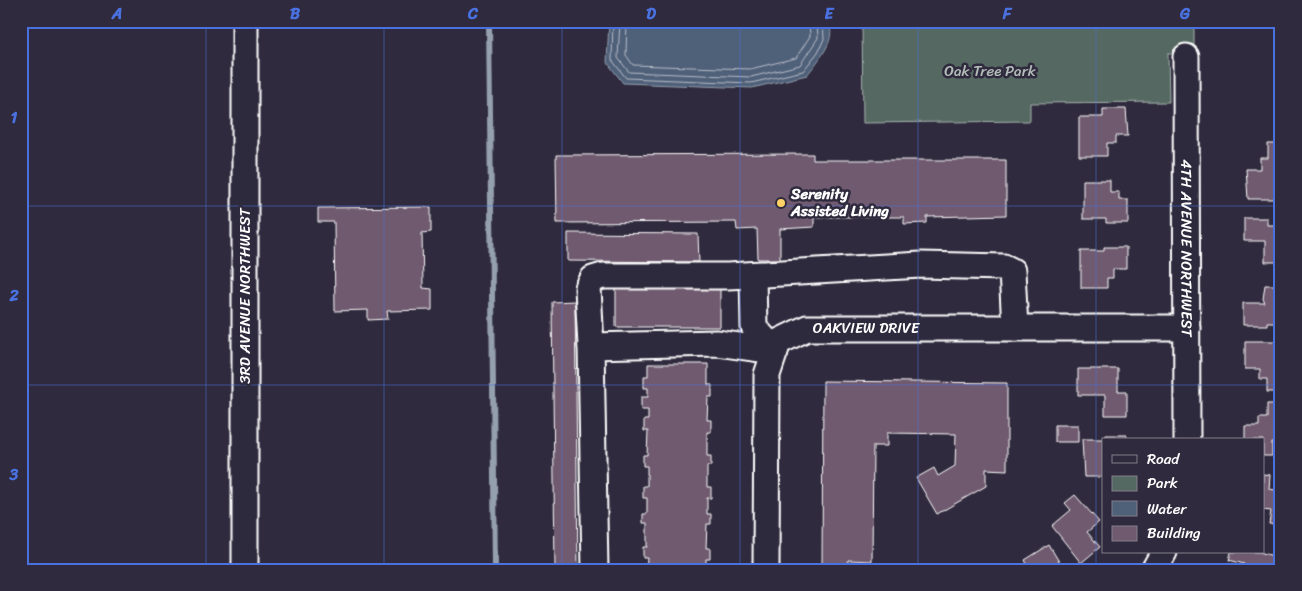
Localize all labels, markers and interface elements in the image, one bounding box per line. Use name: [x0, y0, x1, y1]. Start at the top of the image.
text: A: [111, 0, 122, 28]
text: B: [290, 0, 301, 28]
text: C: [467, 0, 479, 28]
text: D: [646, 0, 656, 28]
text: E: [825, 0, 835, 28]
text: F: [1002, 0, 1013, 28]
text: G: [1179, 0, 1191, 28]
park label: Oak Tree Park: [944, 58, 1037, 84]
text: 1: [11, 103, 18, 132]
street label: 4TH AVENUE NORTHWEST: [1173, 159, 1200, 338]
place label: Serenity Assisted Living: [790, 181, 889, 224]
marker: Serenity Assisted Living: [775, 197, 787, 209]
street label: 3RD AVENUE NORTHWEST: [232, 207, 258, 384]
text: 2: [8, 281, 19, 310]
street label: OAKVIEW DRIVE: [813, 315, 921, 341]
legend: [1102, 438, 1264, 554]
text: Road: [1147, 446, 1180, 472]
text: 3: [9, 460, 19, 489]
text: Park: [1147, 470, 1178, 496]
text: Water: [1147, 496, 1187, 522]
text: Building: [1147, 520, 1201, 546]

